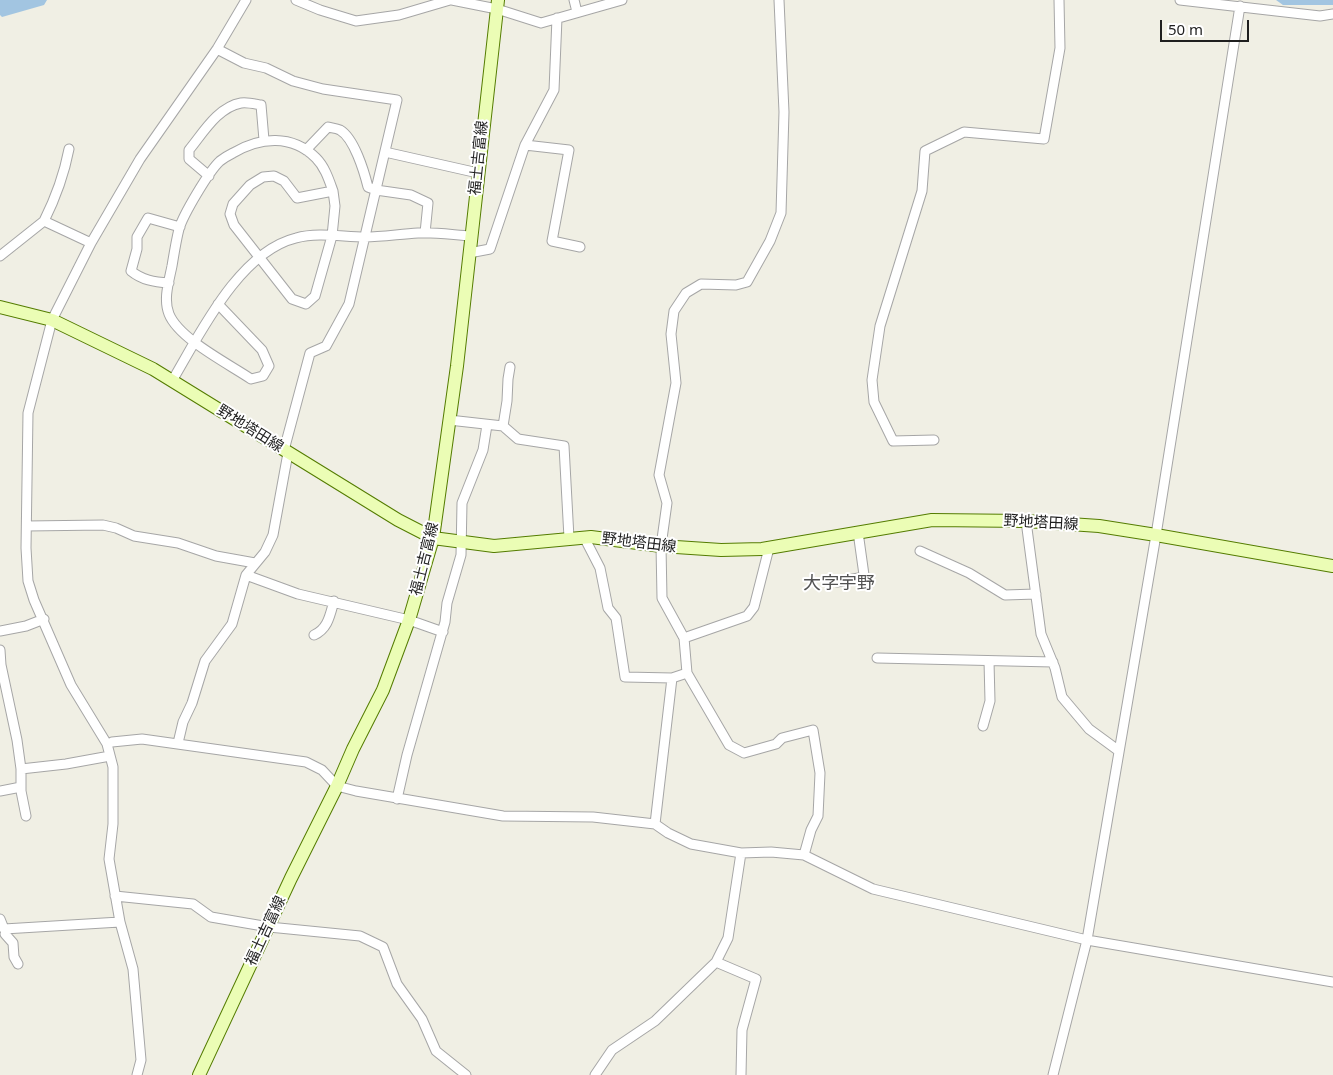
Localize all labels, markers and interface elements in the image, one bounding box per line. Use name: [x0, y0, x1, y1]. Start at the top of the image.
scale bar: [1163, 10, 1252, 42]
text: 50 m: [1168, 19, 1203, 39]
street label: 福土吉富線: [466, 120, 492, 196]
street label: 野地塔田線: [213, 401, 287, 457]
street label: 野地塔田線: [1003, 512, 1079, 534]
street label: 福土吉富線: [407, 520, 443, 598]
street label: 野地塔田線: [601, 529, 677, 557]
district label: 大字宇野: [803, 573, 875, 595]
street label: 福土吉富線: [242, 893, 290, 969]

